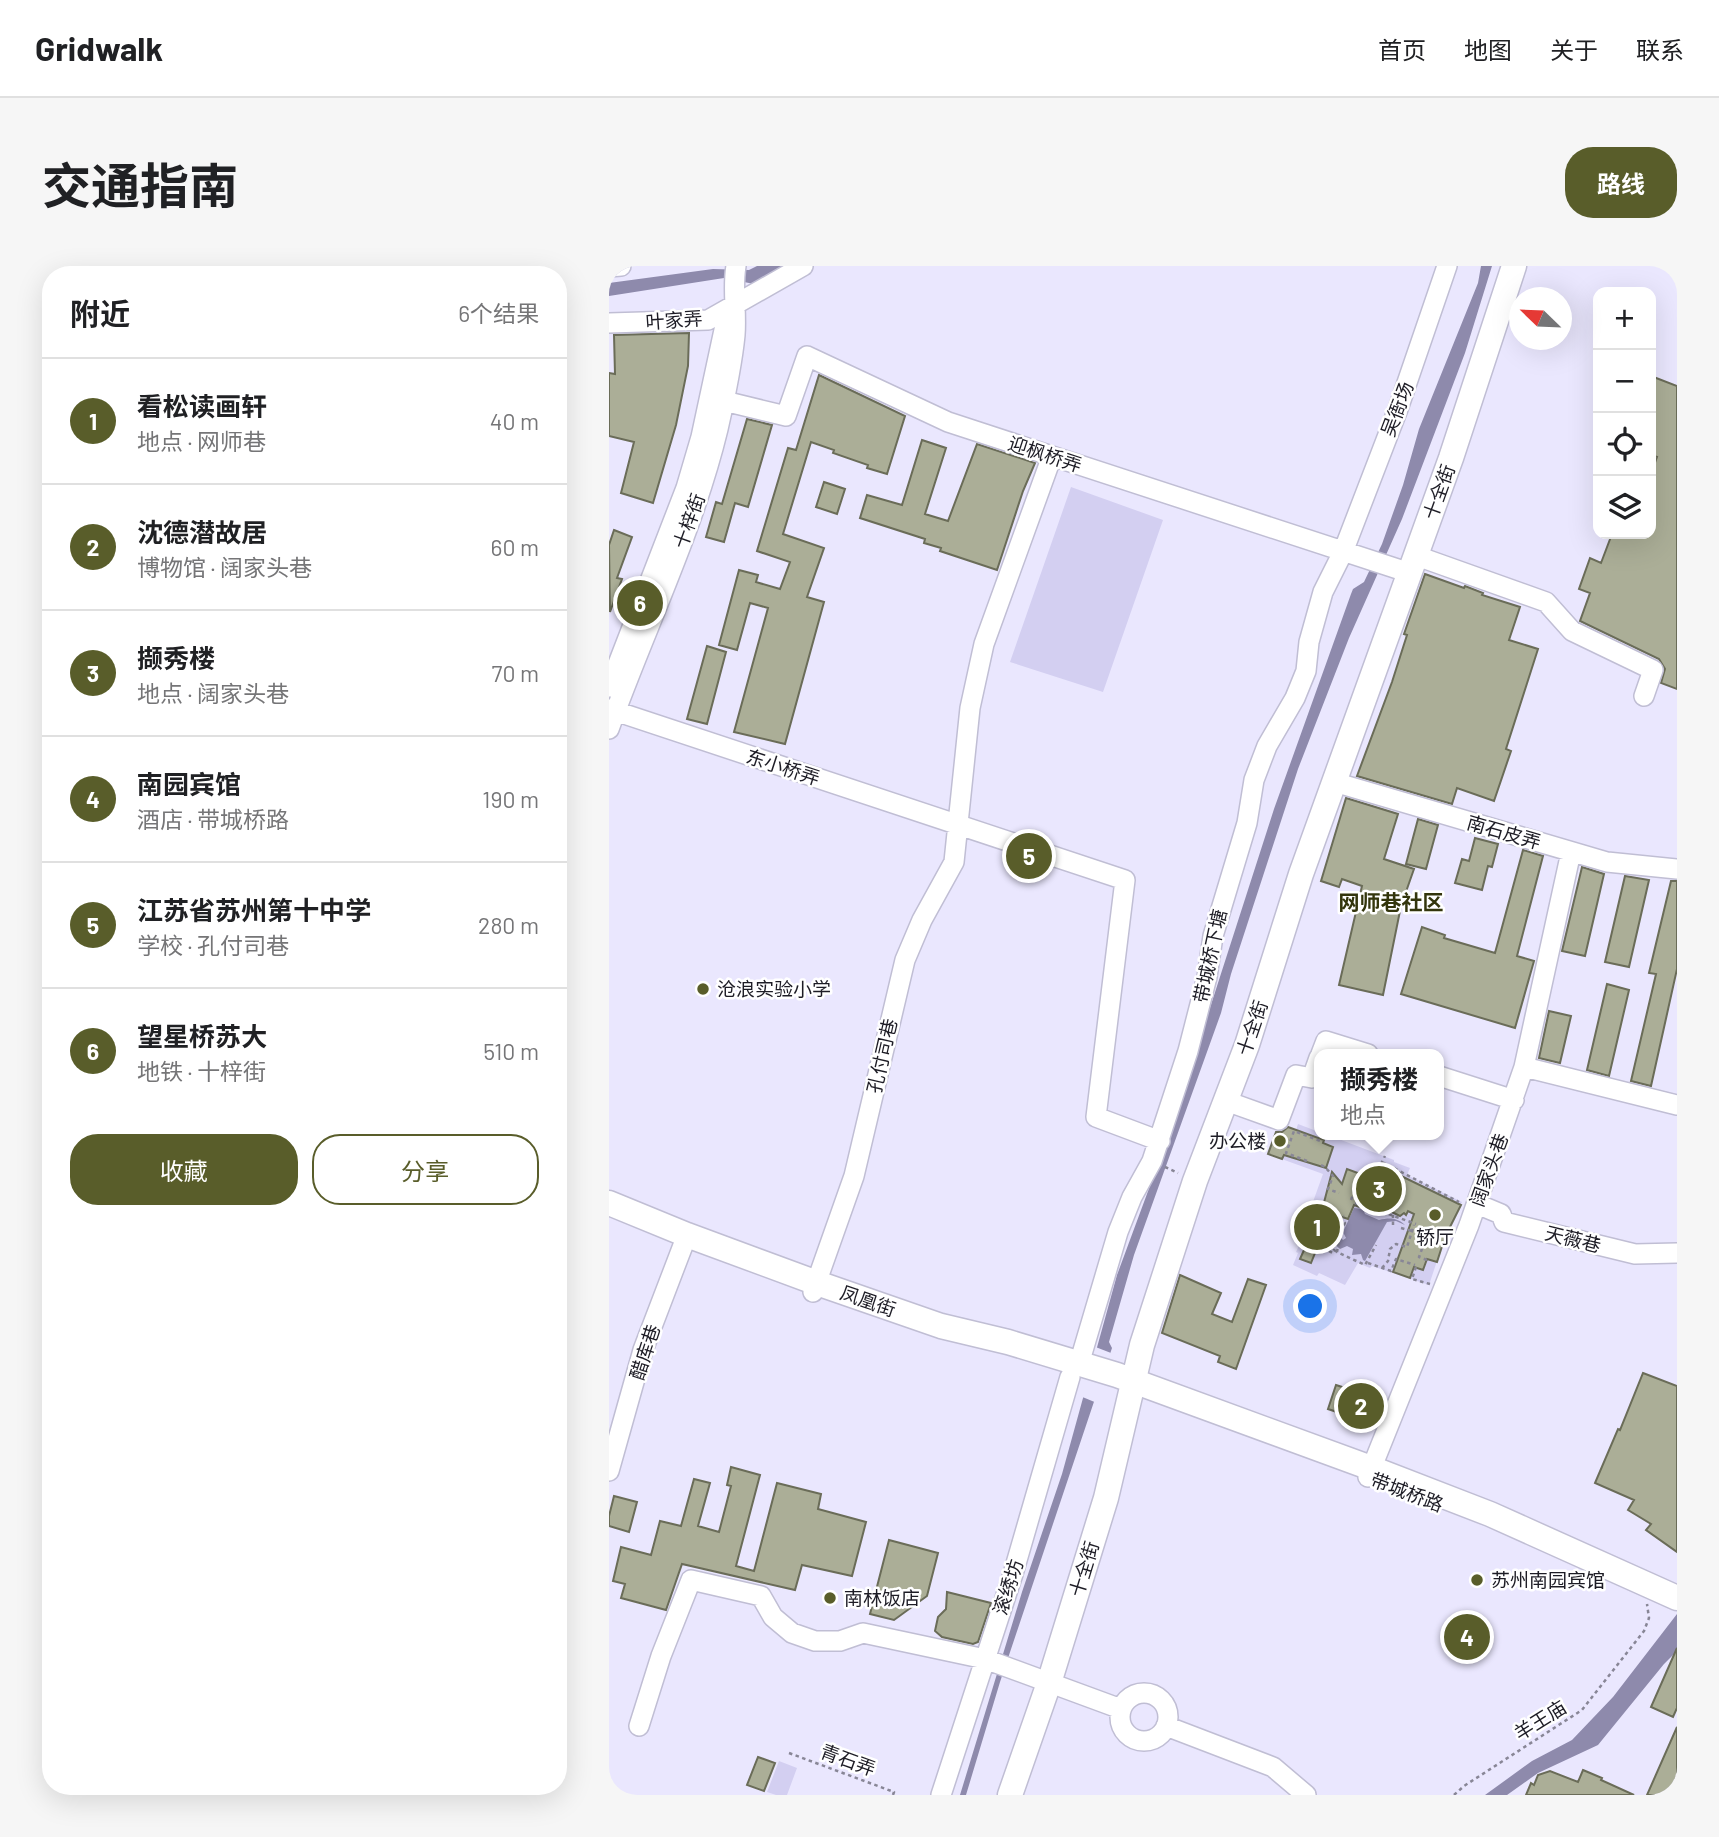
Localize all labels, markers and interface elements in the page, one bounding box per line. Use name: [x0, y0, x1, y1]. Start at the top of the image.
text: Gridwalk: [35, 28, 163, 68]
text: 首页: [1378, 35, 1426, 64]
text: 地图: [1464, 35, 1512, 64]
text: 关于: [1550, 35, 1598, 64]
text: 联系: [1636, 35, 1684, 64]
button: 路线: [1565, 147, 1677, 218]
text: 交通指南: [42, 155, 238, 214]
north arrow: [1509, 287, 1572, 350]
map controls: [1593, 287, 1656, 539]
button: +: [1593, 287, 1656, 350]
text: 附近: [70, 295, 130, 331]
text: 6个结果: [458, 299, 539, 327]
street label: 叶家弄: [645, 306, 703, 333]
button: −: [1593, 350, 1656, 413]
street label: 吴衙场: [1376, 378, 1417, 440]
text: 看松读画轩: [137, 390, 267, 421]
text: 1: [89, 407, 97, 435]
text: 40 m: [490, 407, 539, 435]
button: locate: [1593, 413, 1656, 476]
text: 地点 · 网师巷: [137, 427, 266, 455]
street label: 迎枫桥弄: [1005, 431, 1085, 476]
street label: 十全街: [1418, 461, 1459, 523]
button: layers: [1593, 476, 1656, 539]
street label: 十梓街: [668, 490, 709, 552]
text: 沈德潜故居: [137, 516, 267, 547]
text: 2: [87, 533, 99, 561]
text: 60 m: [491, 533, 539, 561]
text: 博物馆 · 阔家头巷: [137, 553, 312, 581]
pin: 6: [617, 577, 663, 629]
text: 撷秀楼: [137, 642, 215, 673]
text: 3: [87, 659, 99, 687]
text: 70 m: [492, 659, 539, 687]
text: 地点 · 阔家头巷: [137, 679, 289, 707]
street label: 东小桥弄: [743, 744, 823, 789]
text: 南园宾馆: [137, 768, 241, 799]
text: 4: [86, 785, 100, 813]
text: 190 m: [482, 785, 539, 813]
text: 酒店 · 带城桥路: [137, 805, 289, 833]
street label: 南石皮弄: [1464, 810, 1544, 853]
pin: 5: [1006, 830, 1052, 882]
district label: 网师巷社区: [1339, 889, 1444, 914]
text: 江苏省苏州第十中学: [137, 894, 371, 925]
street label: 带城桥下塘: [1188, 907, 1231, 1005]
text: 5: [87, 911, 99, 939]
text: 280 m: [478, 911, 539, 939]
text: 学校 · 孔付司巷: [137, 931, 289, 959]
place label: 沧浪实验小学: [717, 977, 831, 1000]
marker: 沧浪实验小学: [695, 981, 711, 997]
street label: 十全街: [1231, 997, 1272, 1059]
street label: 孔付司巷: [862, 1016, 901, 1096]
text: 望星桥苏大: [137, 1020, 267, 1051]
text: 6: [87, 1037, 99, 1065]
text: 510 m: [483, 1037, 539, 1065]
popup: [1314, 1049, 1444, 1140]
text: 地铁 · 十梓街: [137, 1057, 266, 1085]
text: 撷秀楼: [1340, 1063, 1418, 1094]
text: 地点: [1340, 1100, 1386, 1128]
place label: 办公楼: [1209, 1129, 1266, 1152]
street label: 阔家头巷: [1465, 1130, 1512, 1209]
marker: 办公楼: [1272, 1133, 1288, 1149]
button: 收藏: [70, 1134, 298, 1205]
button: 分享: [312, 1134, 539, 1205]
pin: 3: [1356, 1163, 1402, 1215]
pin: 1: [1294, 1201, 1340, 1253]
marker: 轿厅: [1427, 1207, 1443, 1223]
street label: 天薇巷: [1543, 1220, 1604, 1257]
place label: 轿厅: [1416, 1225, 1454, 1248]
street label: 凤凰街: [837, 1280, 899, 1321]
your location: [1293, 1289, 1327, 1323]
street label: 醋库巷: [625, 1321, 664, 1383]
pin: 2: [1338, 1380, 1384, 1432]
street label: 带城桥路: [1368, 1467, 1447, 1516]
street label: 十全街: [1064, 1538, 1103, 1599]
street label: 滚绣坊: [988, 1556, 1027, 1618]
place label: 苏州南园宾馆: [1491, 1568, 1605, 1591]
marker: 苏州南园宾馆: [1469, 1572, 1485, 1588]
place label: 南林饭店: [844, 1586, 920, 1609]
marker: 南林饭店: [822, 1590, 838, 1606]
pin: 4: [1444, 1611, 1490, 1663]
street label: 羊王庙: [1509, 1695, 1570, 1744]
street label: 青石弄: [817, 1739, 879, 1780]

